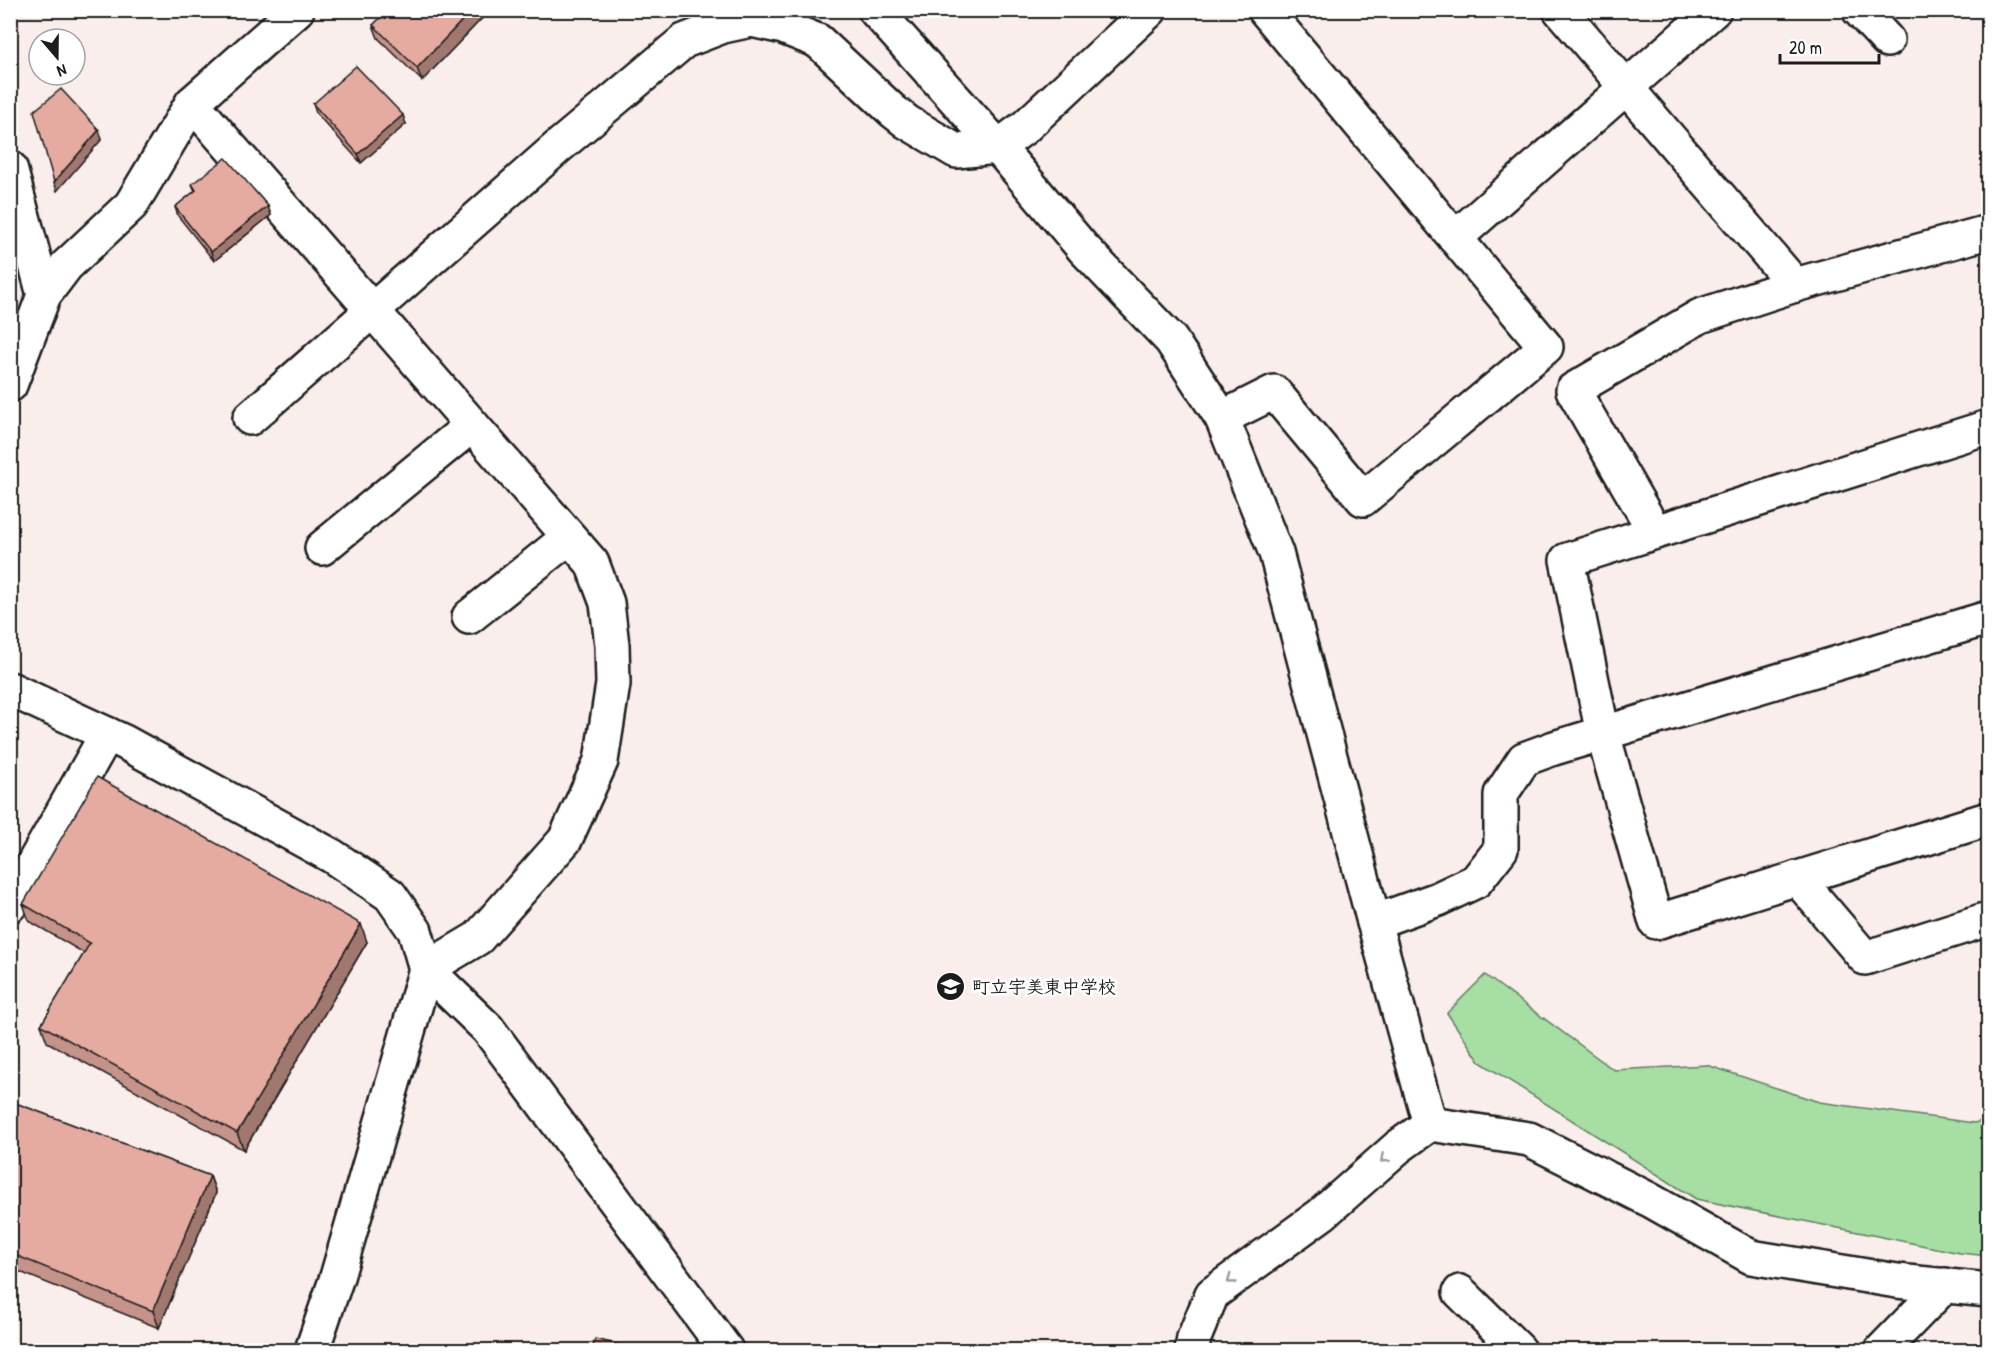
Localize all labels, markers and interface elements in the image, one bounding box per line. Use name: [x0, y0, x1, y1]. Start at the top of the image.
north arrow: [27, 27, 87, 87]
scale bar: [1780, 27, 1879, 65]
text: 20 m: [1789, 35, 1822, 60]
text: N: [54, 59, 70, 83]
school or university icon: 町立宇美東中学校: [935, 971, 967, 1003]
place label: 町立宇美東中学校: [972, 974, 1116, 999]
one-way arrow: [1380, 1152, 1390, 1163]
one-way arrow: [1226, 1273, 1237, 1284]

